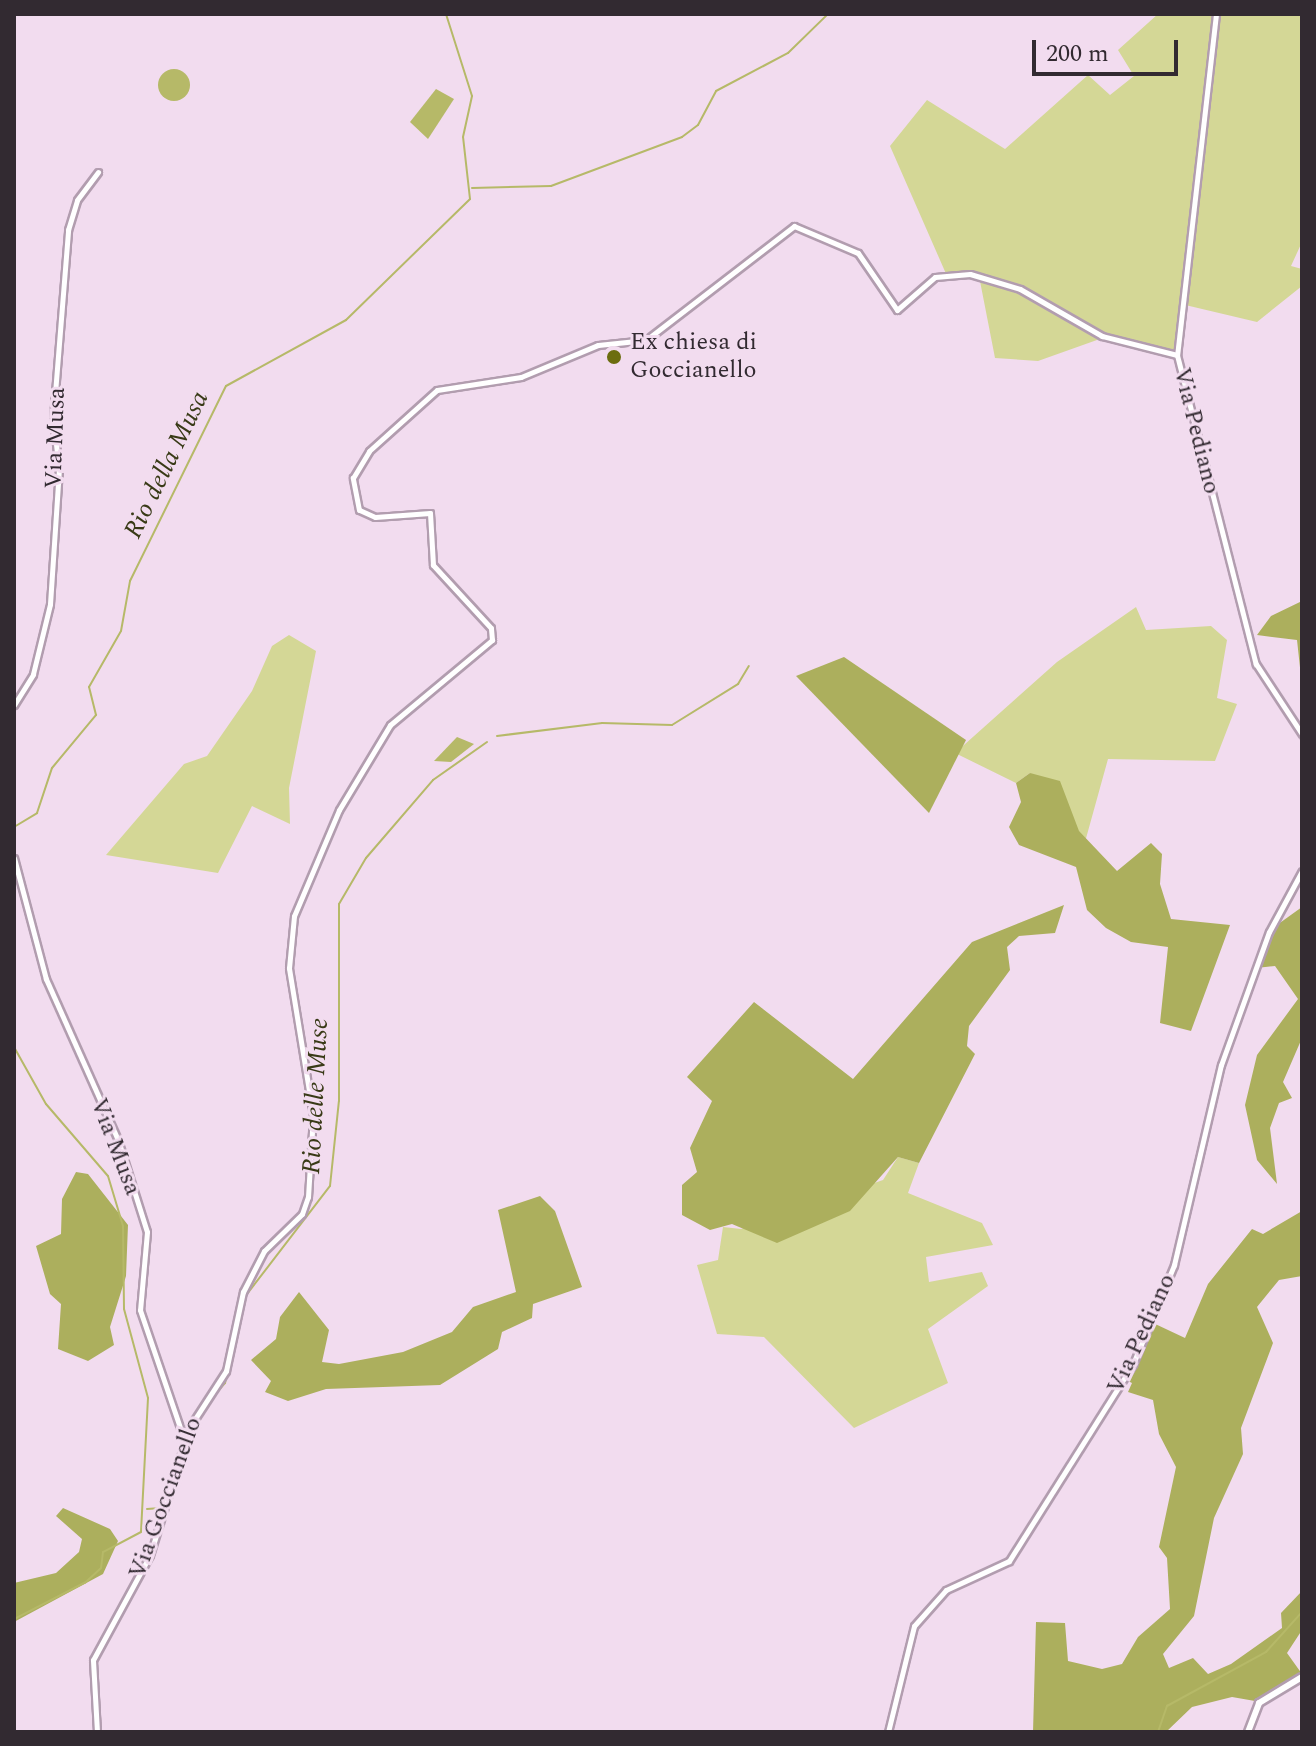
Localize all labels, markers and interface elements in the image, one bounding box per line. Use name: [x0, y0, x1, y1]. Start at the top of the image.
scale bar: [1036, 24, 1182, 74]
text: 200 m: [1046, 36, 1109, 72]
place label: Ex chiesa di Goccianello: [630, 329, 757, 385]
marker: Ex chiesa di Goccianello: [605, 348, 623, 366]
street label: Via Pediano: [1166, 365, 1226, 497]
water label: Rio della Musa: [118, 386, 216, 544]
street label: Via Musa: [40, 387, 72, 489]
water label: Rio delle Muse: [296, 1017, 336, 1175]
street label: Via Musa: [83, 1094, 147, 1200]
street label: Via Pediano: [1102, 1269, 1182, 1399]
street label: Via Goccianello: [123, 1413, 209, 1583]

